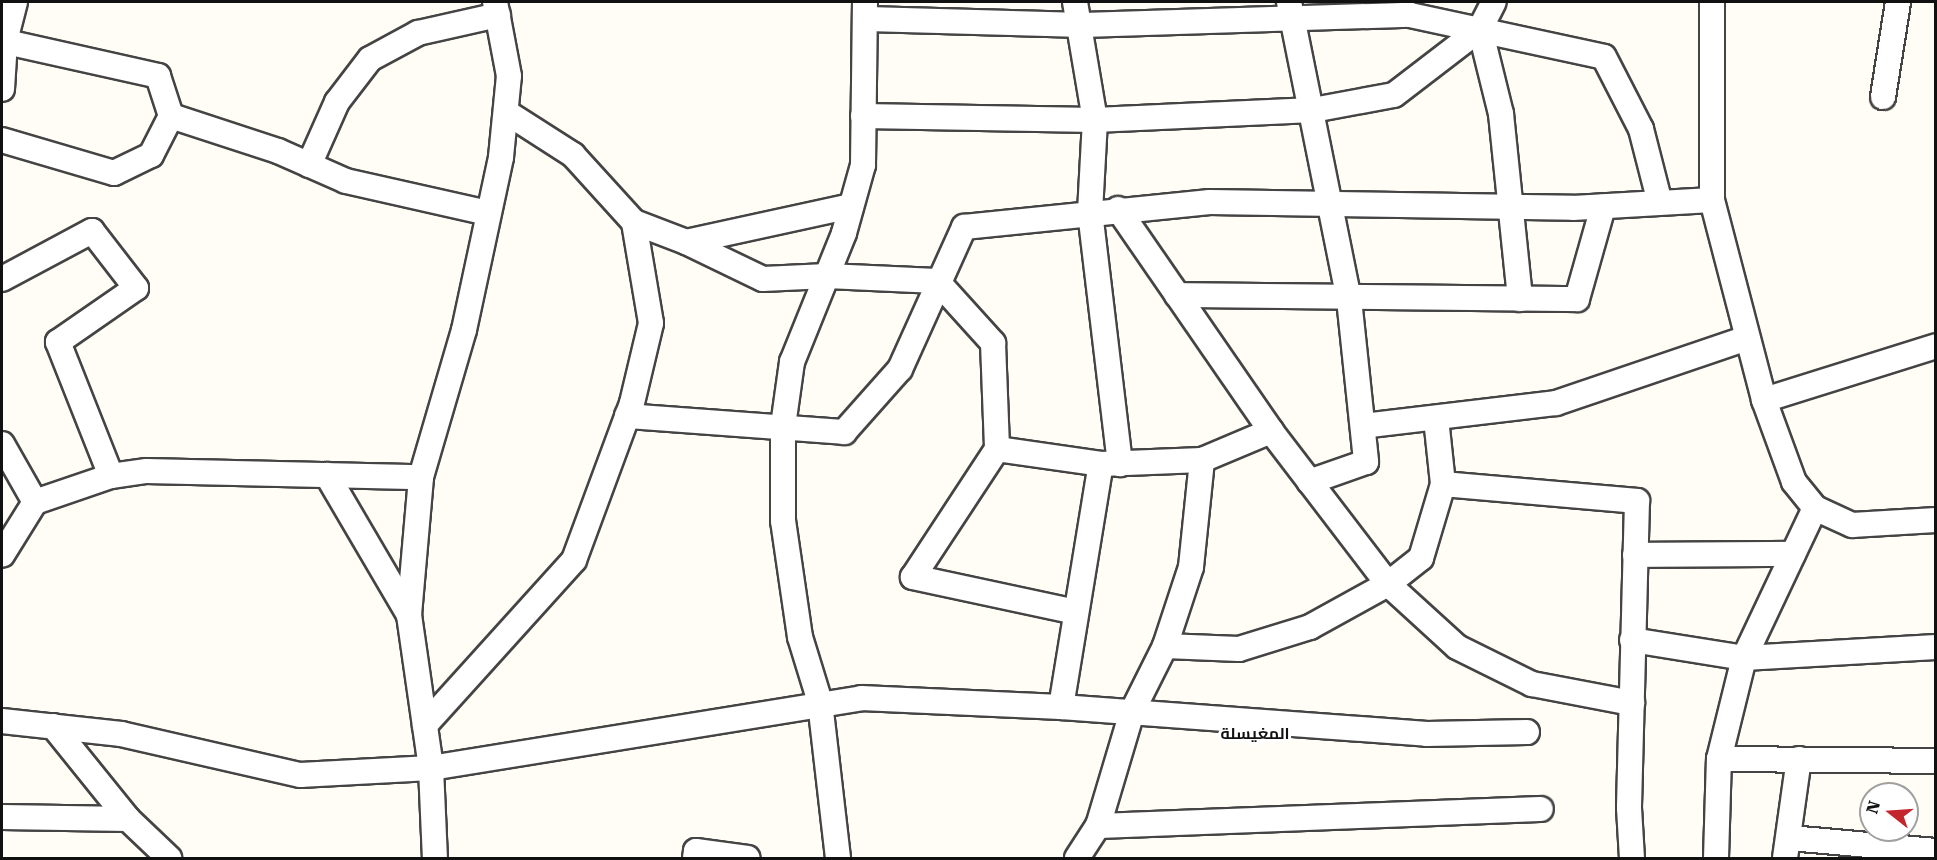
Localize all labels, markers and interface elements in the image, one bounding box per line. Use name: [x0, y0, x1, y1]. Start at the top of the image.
district label: المغيسلة: [1220, 724, 1290, 744]
north arrow: [1859, 782, 1919, 842]
text: N: [1862, 799, 1884, 816]

